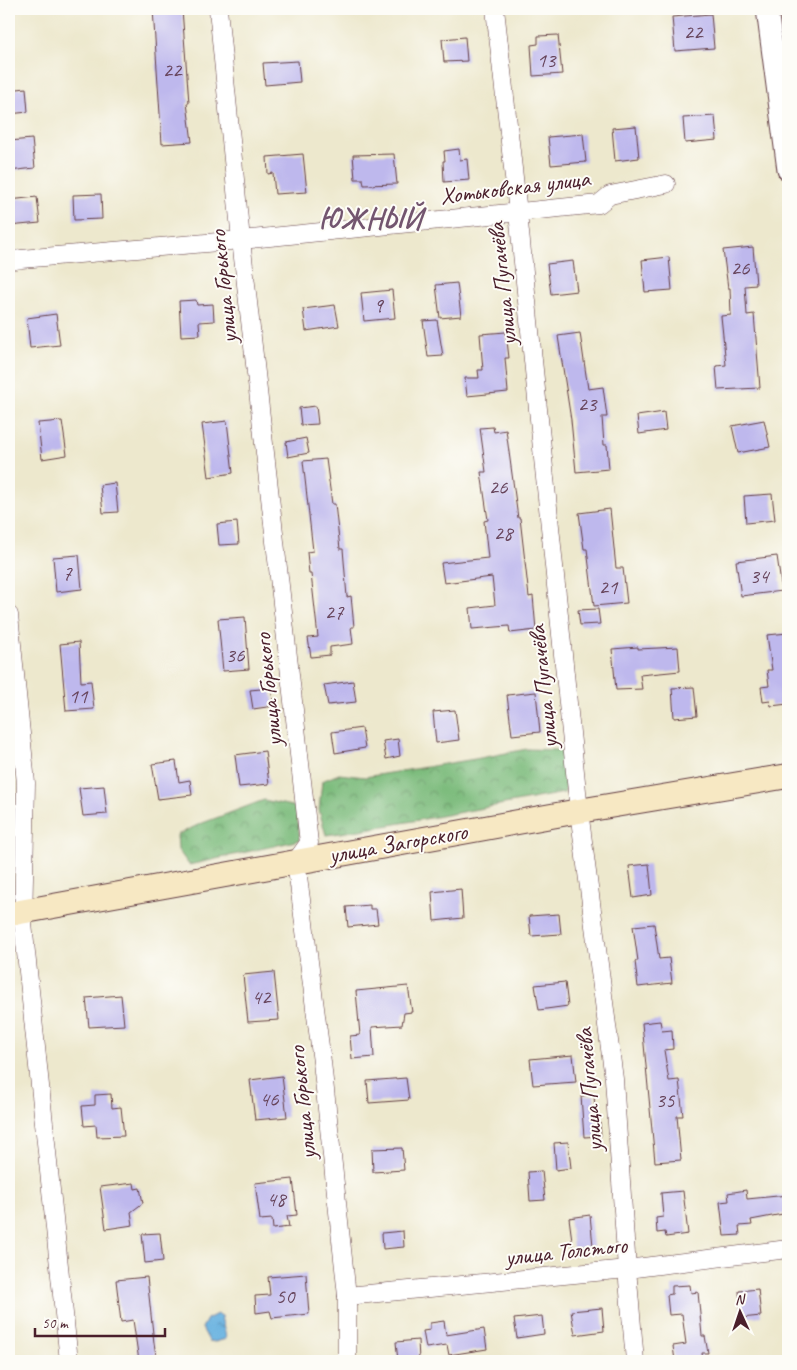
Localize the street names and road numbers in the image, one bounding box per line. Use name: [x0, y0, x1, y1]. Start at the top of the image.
street label: Хотьковская улица: [439, 163, 593, 211]
street label: улица Пугачёва: [480, 219, 524, 349]
street label: улица Горького: [202, 227, 244, 347]
street label: улица Пугачёва: [521, 622, 565, 752]
street label: улица Горького: [247, 630, 289, 750]
street label: улица Загорского: [325, 816, 471, 870]
street label: улица Пугачёва: [569, 1025, 610, 1155]
street label: улица Горького: [281, 1043, 323, 1163]
street label: улица Толстого: [502, 1230, 630, 1273]

